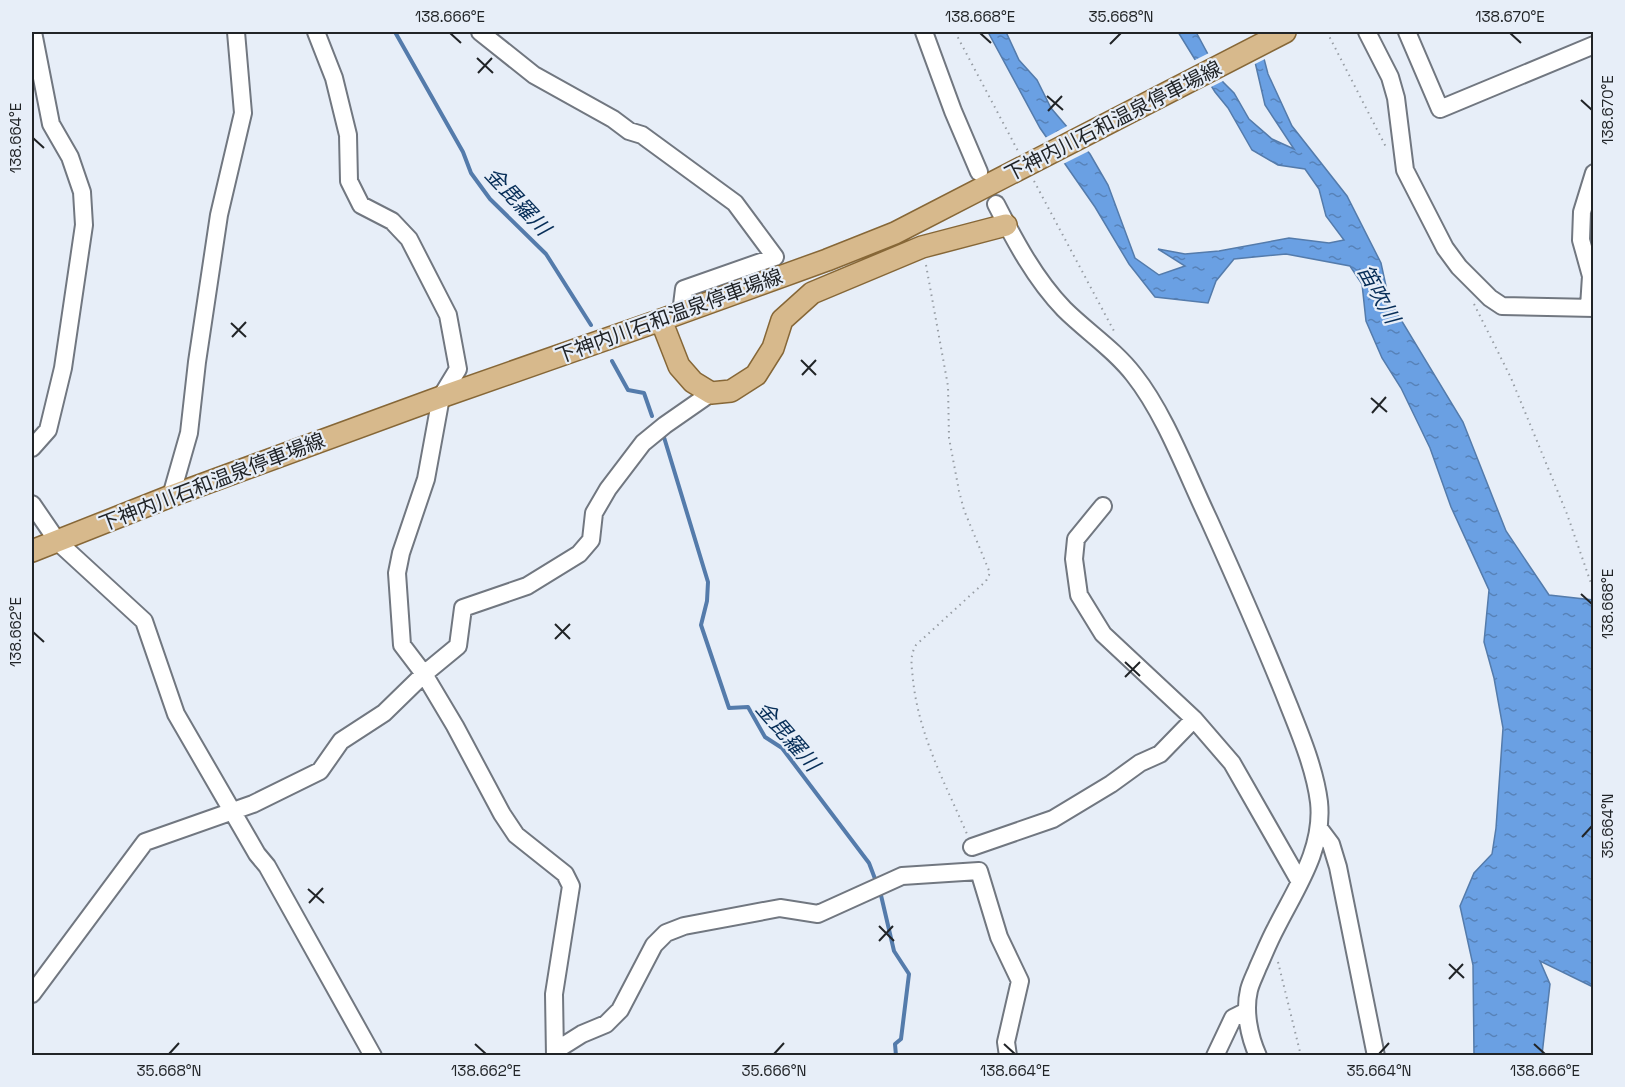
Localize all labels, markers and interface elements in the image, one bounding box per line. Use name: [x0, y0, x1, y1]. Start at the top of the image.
text: 138.666°E: [415, 7, 485, 26]
text: 138.668°E: [945, 7, 1015, 26]
text: 35.668°N: [1088, 7, 1154, 26]
text: 138.670°E: [1475, 7, 1545, 26]
street label: 下神内川石和温泉停車場線: [1000, 55, 1226, 187]
text: 138.670°E: [1598, 75, 1617, 145]
text: 138.664°E: [6, 103, 25, 173]
water label: 金毘羅川: [479, 161, 558, 242]
water label: 笛吹川: [1352, 260, 1407, 330]
street label: 下神内川石和温泉停車場線: [552, 263, 786, 369]
street label: 下神内川石和温泉停車場線: [95, 427, 329, 537]
text: 138.668°E: [1598, 569, 1617, 639]
text: 138.662°E: [6, 597, 25, 667]
water label: 金毘羅川: [750, 695, 827, 778]
text: 35.664°N: [1598, 793, 1617, 859]
text: 35.668°N: [136, 1061, 202, 1080]
text: 138.662°E: [451, 1061, 521, 1080]
text: 35.666°N: [742, 1061, 806, 1080]
text: 138.664°E: [980, 1061, 1050, 1080]
text: 35.664°N: [1346, 1061, 1412, 1080]
text: 138.666°E: [1510, 1061, 1580, 1080]

